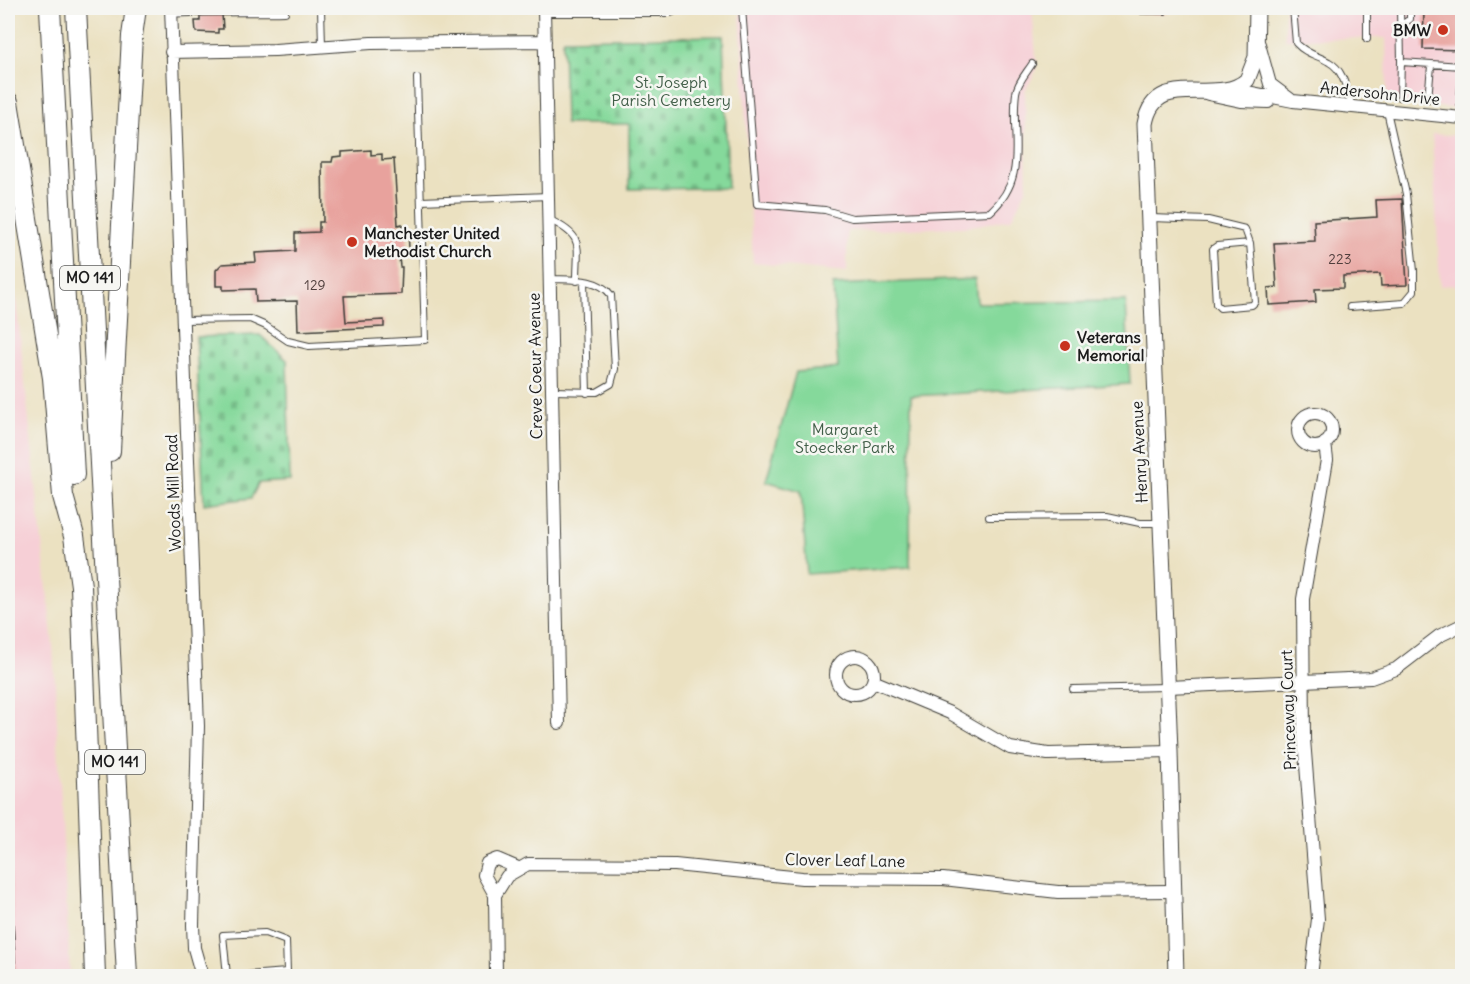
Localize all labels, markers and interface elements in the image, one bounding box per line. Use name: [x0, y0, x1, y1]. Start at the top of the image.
place label: BMW: [1393, 20, 1431, 40]
marker: BMW: [1436, 23, 1450, 37]
park label: St. Joseph Parish Cemetery: [611, 72, 731, 110]
street label: Andersohn Drive: [1319, 77, 1441, 109]
place label: Manchester United Methodist Church: [364, 223, 500, 261]
marker: Manchester United Methodist Church: [345, 235, 359, 249]
house number: 223: [1328, 250, 1352, 268]
road number: MO 141: [60, 266, 120, 290]
house number: 129: [304, 276, 326, 294]
street label: Creve Coeur Avenue: [524, 293, 546, 439]
place label: Veterans Memorial: [1077, 327, 1144, 365]
marker: Veterans Memorial: [1058, 339, 1072, 353]
street label: Henry Avenue: [1126, 400, 1152, 504]
park label: Margaret Stoecker Park: [795, 419, 895, 457]
street label: Woods Mill Road: [161, 434, 185, 552]
street label: Princeway Court: [1276, 649, 1300, 771]
road number: MO 141: [85, 750, 145, 774]
street label: Clover Leaf Lane: [785, 849, 905, 871]

